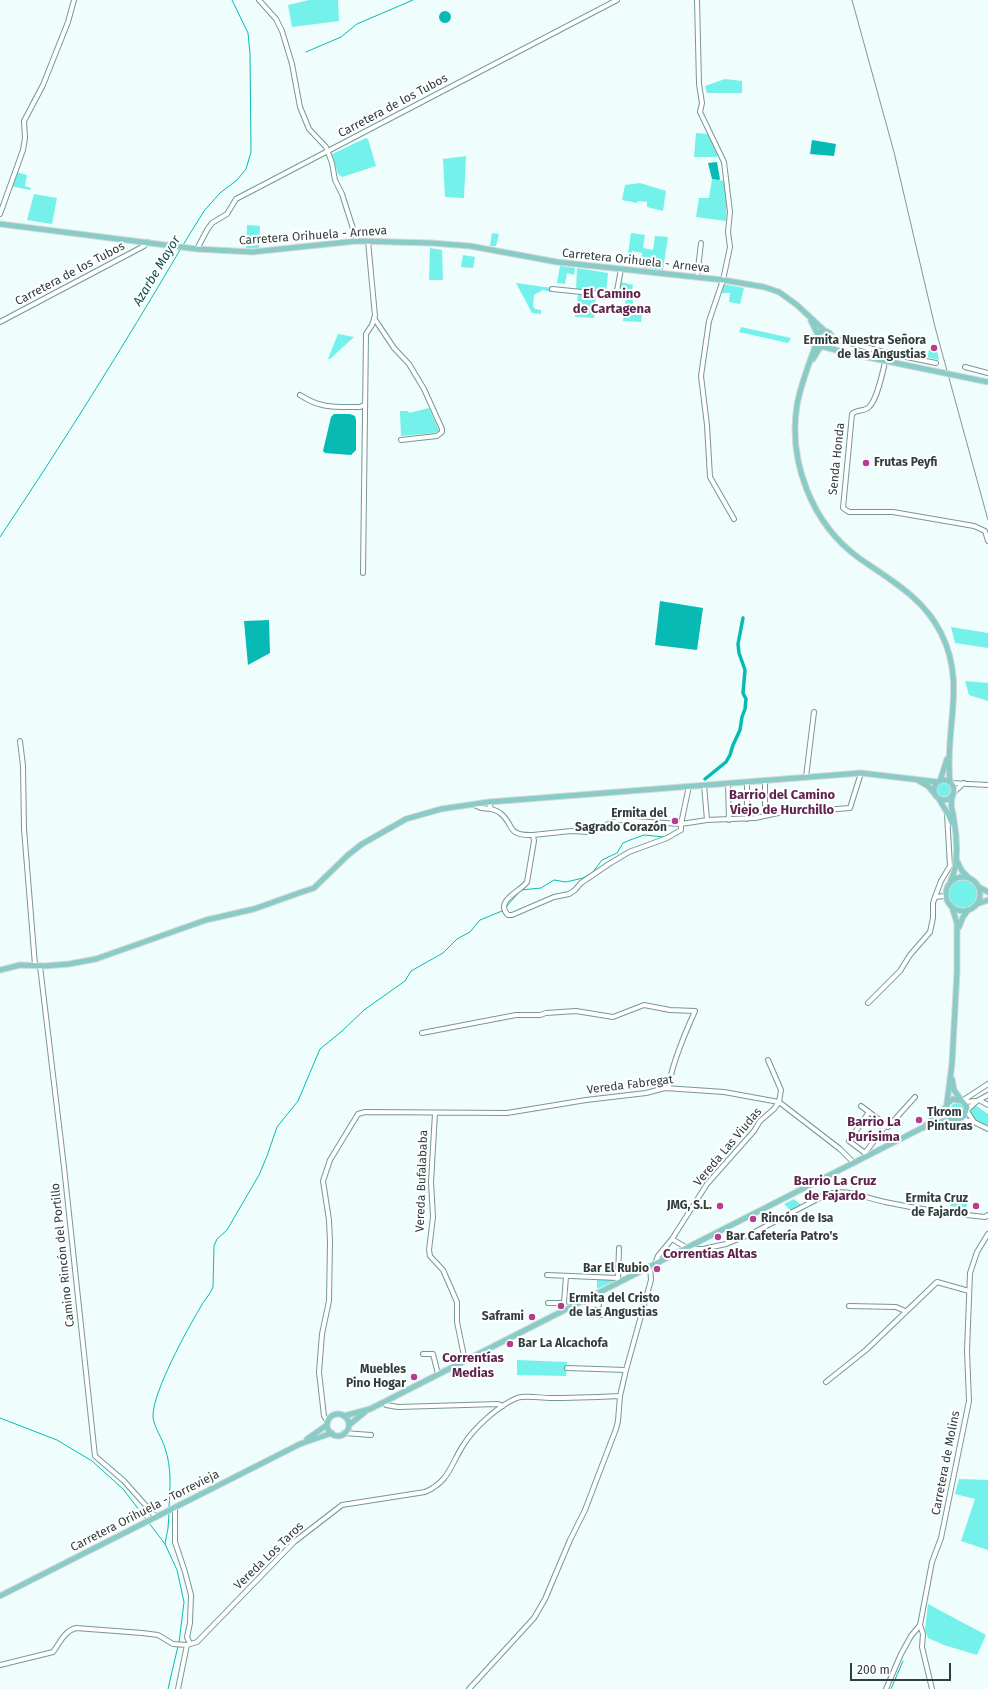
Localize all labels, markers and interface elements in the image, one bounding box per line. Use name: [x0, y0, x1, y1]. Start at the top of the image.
street label: Carretera de los Tubos: [336, 71, 450, 141]
street label: Carretera Orihuela - Arneva: [238, 224, 388, 248]
water label: Azarbe Mayor: [130, 233, 184, 309]
street label: Carretera de los Tubos: [13, 239, 127, 309]
street label: Carretera Orihuela - Arneva: [561, 246, 711, 276]
district label: El Camino de Cartagena: [573, 286, 651, 317]
place label: Ermita Nuestra Señora de las Angustias: [803, 334, 926, 362]
marker: Ermita Nuestra Señora de las Angustias: [929, 343, 939, 353]
street label: Senda Honda: [826, 422, 848, 496]
place label: Frutas Peyfi: [874, 456, 937, 470]
marker: Frutas Peyfi: [861, 458, 871, 468]
district label: Barrio del Camino Viejo de Hurchillo: [729, 787, 835, 818]
place label: Ermita del Sagrado Corazón: [575, 807, 667, 835]
marker: Ermita del Sagrado Corazón: [670, 816, 680, 826]
street label: Vereda Fabregat: [586, 1073, 674, 1097]
street label: Vereda Las Viudas: [691, 1105, 765, 1189]
place label: Tkrom Pinturas: [927, 1106, 973, 1134]
district label: Barrio La Purísima: [847, 1114, 901, 1145]
marker: Tkrom Pinturas: [914, 1115, 924, 1125]
street label: Vereda Bufalababa: [413, 1130, 431, 1232]
district label: Barrio La Cruz de Fajardo: [794, 1173, 876, 1204]
street label: Camino Rincón del Portillo: [48, 1182, 78, 1328]
place label: Ermita Cruz de Fajardo: [906, 1192, 968, 1220]
place label: JMG, S.L.: [667, 1199, 712, 1213]
marker: JMG, S.L.: [715, 1201, 725, 1211]
marker: Ermita Cruz de Fajardo: [971, 1201, 981, 1211]
place label: Rincón de Isa: [761, 1212, 833, 1226]
marker: Rincón de Isa: [748, 1214, 758, 1224]
place label: Bar Cafetería Patro's: [726, 1230, 838, 1244]
marker: Bar Cafetería Patro's: [713, 1232, 723, 1242]
district label: Correntías Altas: [663, 1246, 757, 1262]
place label: Bar El Rubio: [583, 1262, 649, 1276]
marker: Bar El Rubio: [652, 1264, 662, 1274]
place label: Ermita del Cristo de las Angustias: [569, 1292, 660, 1320]
marker: Ermita del Cristo de las Angustias: [556, 1301, 566, 1311]
place label: Saframi: [482, 1310, 524, 1324]
marker: Saframi: [527, 1312, 537, 1322]
place label: Bar La Alcachofa: [518, 1337, 608, 1351]
marker: Bar La Alcachofa: [505, 1339, 515, 1349]
district label: Correntías Medias: [442, 1350, 504, 1381]
place label: Muebles Pino Hogar: [346, 1363, 406, 1391]
marker: Muebles Pino Hogar: [409, 1372, 419, 1382]
street label: Carretera de Molins: [929, 1410, 963, 1516]
street label: Carretera Orihuela - Torrevieja: [68, 1467, 222, 1555]
street label: Vereda Los Taros: [231, 1519, 307, 1593]
scale bar: [852, 1655, 953, 1681]
text: 200 m: [857, 1663, 890, 1677]

